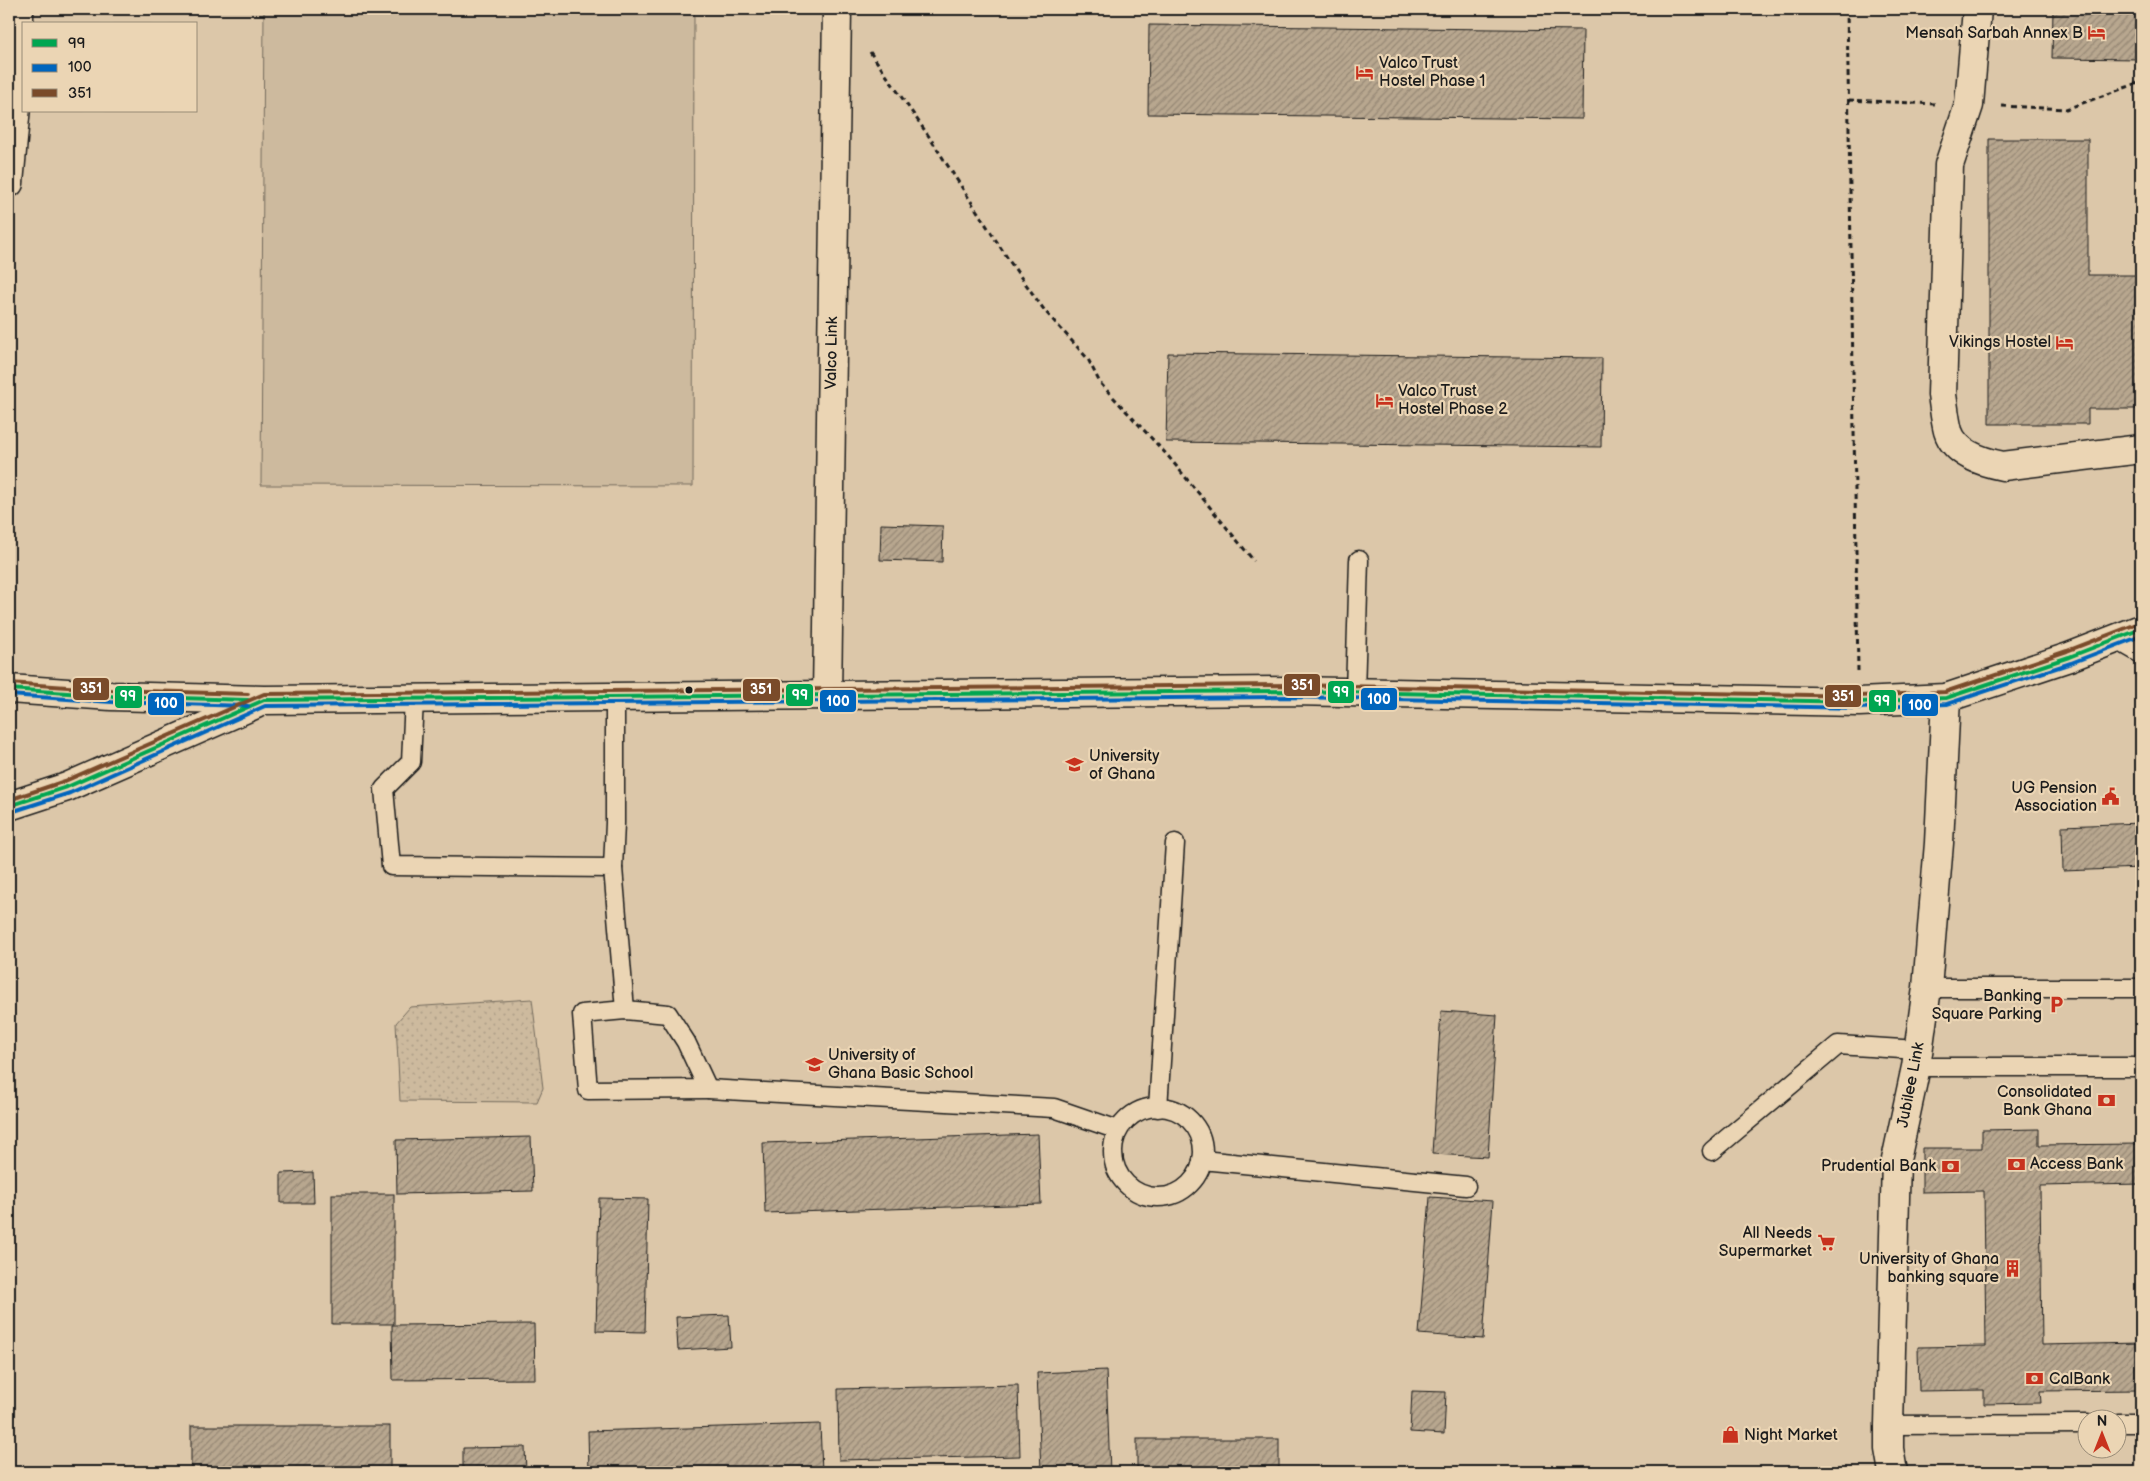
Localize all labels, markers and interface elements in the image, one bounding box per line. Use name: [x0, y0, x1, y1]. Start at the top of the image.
legend: [22, 22, 198, 112]
hotel icon: Mensah Sarbah Annex B: [2087, 23, 2107, 43]
place label: Mensah Sarbah Annex B: [1905, 24, 2083, 43]
text: 99: [68, 34, 85, 53]
place label: Valco Trust Hostel Phase 1: [1379, 54, 1485, 91]
text: 100: [68, 58, 92, 77]
hotel icon: Valco Trust Hostel Phase 1: [1355, 62, 1375, 82]
text: 351: [68, 84, 92, 103]
street label: Valco Link: [822, 316, 842, 390]
hotel icon: Vikings Hostel: [2055, 332, 2075, 352]
place label: Vikings Hostel: [1949, 333, 2051, 352]
place label: Valco Trust Hostel Phase 2: [1398, 382, 1508, 419]
hotel icon: Valco Trust Hostel Phase 2: [1374, 390, 1394, 410]
line badge: 351: [1283, 673, 1321, 697]
line badge: 351: [72, 677, 110, 701]
text: 351: [1291, 677, 1313, 694]
line badge: 351: [742, 678, 781, 702]
text: 351: [80, 680, 102, 697]
line badge: 99: [1327, 680, 1355, 704]
text: 351: [750, 681, 772, 698]
line badge: 99: [785, 683, 814, 707]
text: 99: [1333, 684, 1349, 701]
line badge: 351: [1824, 684, 1862, 708]
line badge: 99: [114, 685, 143, 709]
unlabelled marker: [684, 685, 694, 695]
text: 99: [792, 687, 808, 704]
line badge: 100: [1360, 687, 1398, 711]
text: 99: [120, 688, 136, 705]
text: 351: [1832, 688, 1854, 705]
line badge: 100: [819, 689, 857, 713]
line badge: 99: [1868, 689, 1897, 713]
text: 100: [1367, 691, 1391, 708]
line badge: 100: [147, 692, 185, 716]
text: 100: [826, 693, 850, 710]
text: 99: [1874, 693, 1890, 710]
line badge: 100: [1901, 693, 1939, 717]
text: 100: [154, 695, 178, 712]
text: 100: [1908, 697, 1932, 714]
place label: University of Ghana: [1089, 747, 1160, 784]
school or university icon: University of Ghana: [1065, 755, 1085, 775]
place label: UG Pension Association: [2011, 779, 2097, 816]
public building icon: UG Pension Association: [2101, 787, 2121, 807]
place label: Banking Square Parking: [1932, 987, 2042, 1024]
parking icon: Banking Square Parking: [2046, 995, 2066, 1015]
street label: Jubilee Link: [1893, 1041, 1929, 1129]
place label: University of Ghana Basic School: [828, 1046, 973, 1083]
school or university icon: University of Ghana Basic School: [804, 1054, 824, 1074]
place label: Consolidated Bank Ghana: [1997, 1083, 2092, 1120]
bank icon: Consolidated Bank Ghana: [2096, 1091, 2116, 1111]
bank icon: Access Bank: [2006, 1154, 2026, 1174]
place label: Access Bank: [2030, 1155, 2123, 1174]
bank icon: Prudential Bank: [1940, 1156, 1960, 1176]
place label: Prudential Bank: [1821, 1157, 1936, 1176]
place label: All Needs Supermarket: [1719, 1224, 1812, 1261]
supermarket icon: All Needs Supermarket: [1816, 1232, 1836, 1252]
place label: University of Ghana banking square: [1859, 1250, 1999, 1287]
building icon: University of Ghana banking square: [2003, 1258, 2023, 1278]
bank icon: CalBank: [2025, 1369, 2045, 1389]
place label: CalBank: [2049, 1370, 2110, 1389]
north arrow: [2078, 1408, 2128, 1458]
text: N: [2097, 1413, 2107, 1430]
shop icon: Night Market: [1720, 1425, 1740, 1445]
place label: Night Market: [1744, 1426, 1838, 1445]

